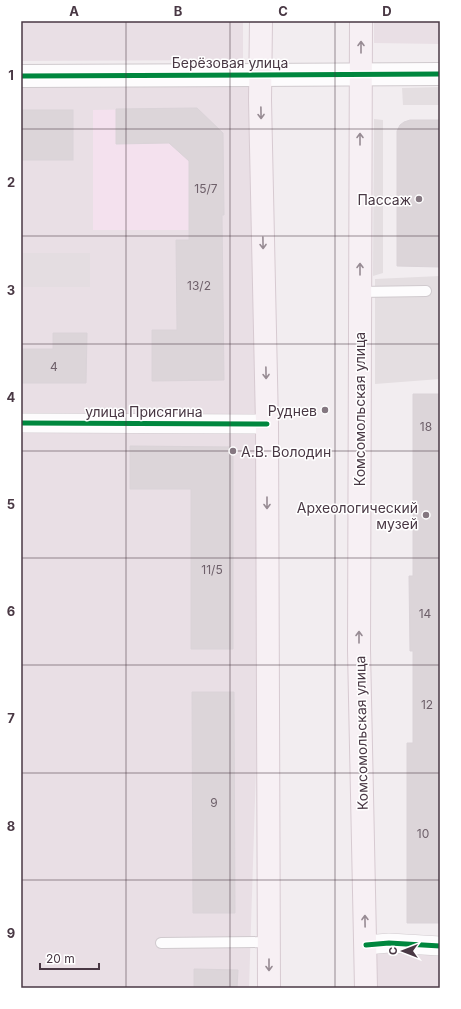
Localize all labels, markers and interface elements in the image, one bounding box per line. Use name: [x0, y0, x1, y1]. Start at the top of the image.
text: A: [69, 3, 79, 19]
text: B: [174, 3, 183, 19]
text: C: [278, 3, 288, 19]
text: D: [382, 3, 392, 19]
one-way arrow: [357, 41, 364, 54]
street label: Берёзовая улица: [172, 54, 288, 71]
text: 1: [8, 67, 14, 83]
one-way arrow: [257, 106, 265, 119]
one-way arrow: [356, 133, 364, 146]
text: 2: [7, 174, 15, 190]
house number: 15/7: [194, 181, 218, 196]
place label: Пассаж: [357, 191, 411, 208]
marker: Пассаж: [414, 194, 424, 204]
one-way arrow: [259, 236, 267, 249]
one-way arrow: [356, 263, 364, 276]
house number: 13/2: [187, 278, 211, 293]
text: 3: [7, 282, 15, 298]
street label: Комсомольская улица: [351, 332, 368, 486]
house number: 4: [50, 359, 58, 374]
one-way arrow: [262, 366, 270, 379]
text: 4: [7, 389, 16, 405]
place label: Руднев: [268, 402, 317, 419]
street label: улица Присягина: [85, 403, 203, 420]
marker: Руднев: [320, 405, 330, 415]
house number: 18: [420, 419, 432, 434]
place label: А.В. Володин: [241, 443, 331, 460]
marker: А.В. Володин: [228, 446, 238, 456]
text: 5: [7, 496, 15, 512]
one-way arrow: [263, 496, 271, 509]
place label: Археологический музей: [297, 499, 418, 532]
marker: Археологический музей: [421, 510, 431, 520]
house number: 11/5: [201, 562, 223, 577]
text: 6: [7, 603, 15, 619]
house number: 14: [419, 606, 432, 621]
one-way arrow: [355, 631, 363, 644]
street label: Комсомольская улица: [351, 656, 371, 810]
house number: 12: [421, 697, 433, 712]
text: 7: [7, 710, 15, 726]
house number: 9: [210, 795, 218, 810]
text: 8: [7, 818, 15, 834]
house number: 10: [417, 826, 429, 841]
one-way arrow: [362, 915, 369, 928]
text: 9: [7, 925, 15, 941]
north arrow: [383, 931, 423, 971]
scale bar: [40, 945, 99, 971]
text: С: [386, 947, 400, 955]
text: 20 m: [46, 951, 75, 966]
one-way arrow: [265, 958, 273, 971]

